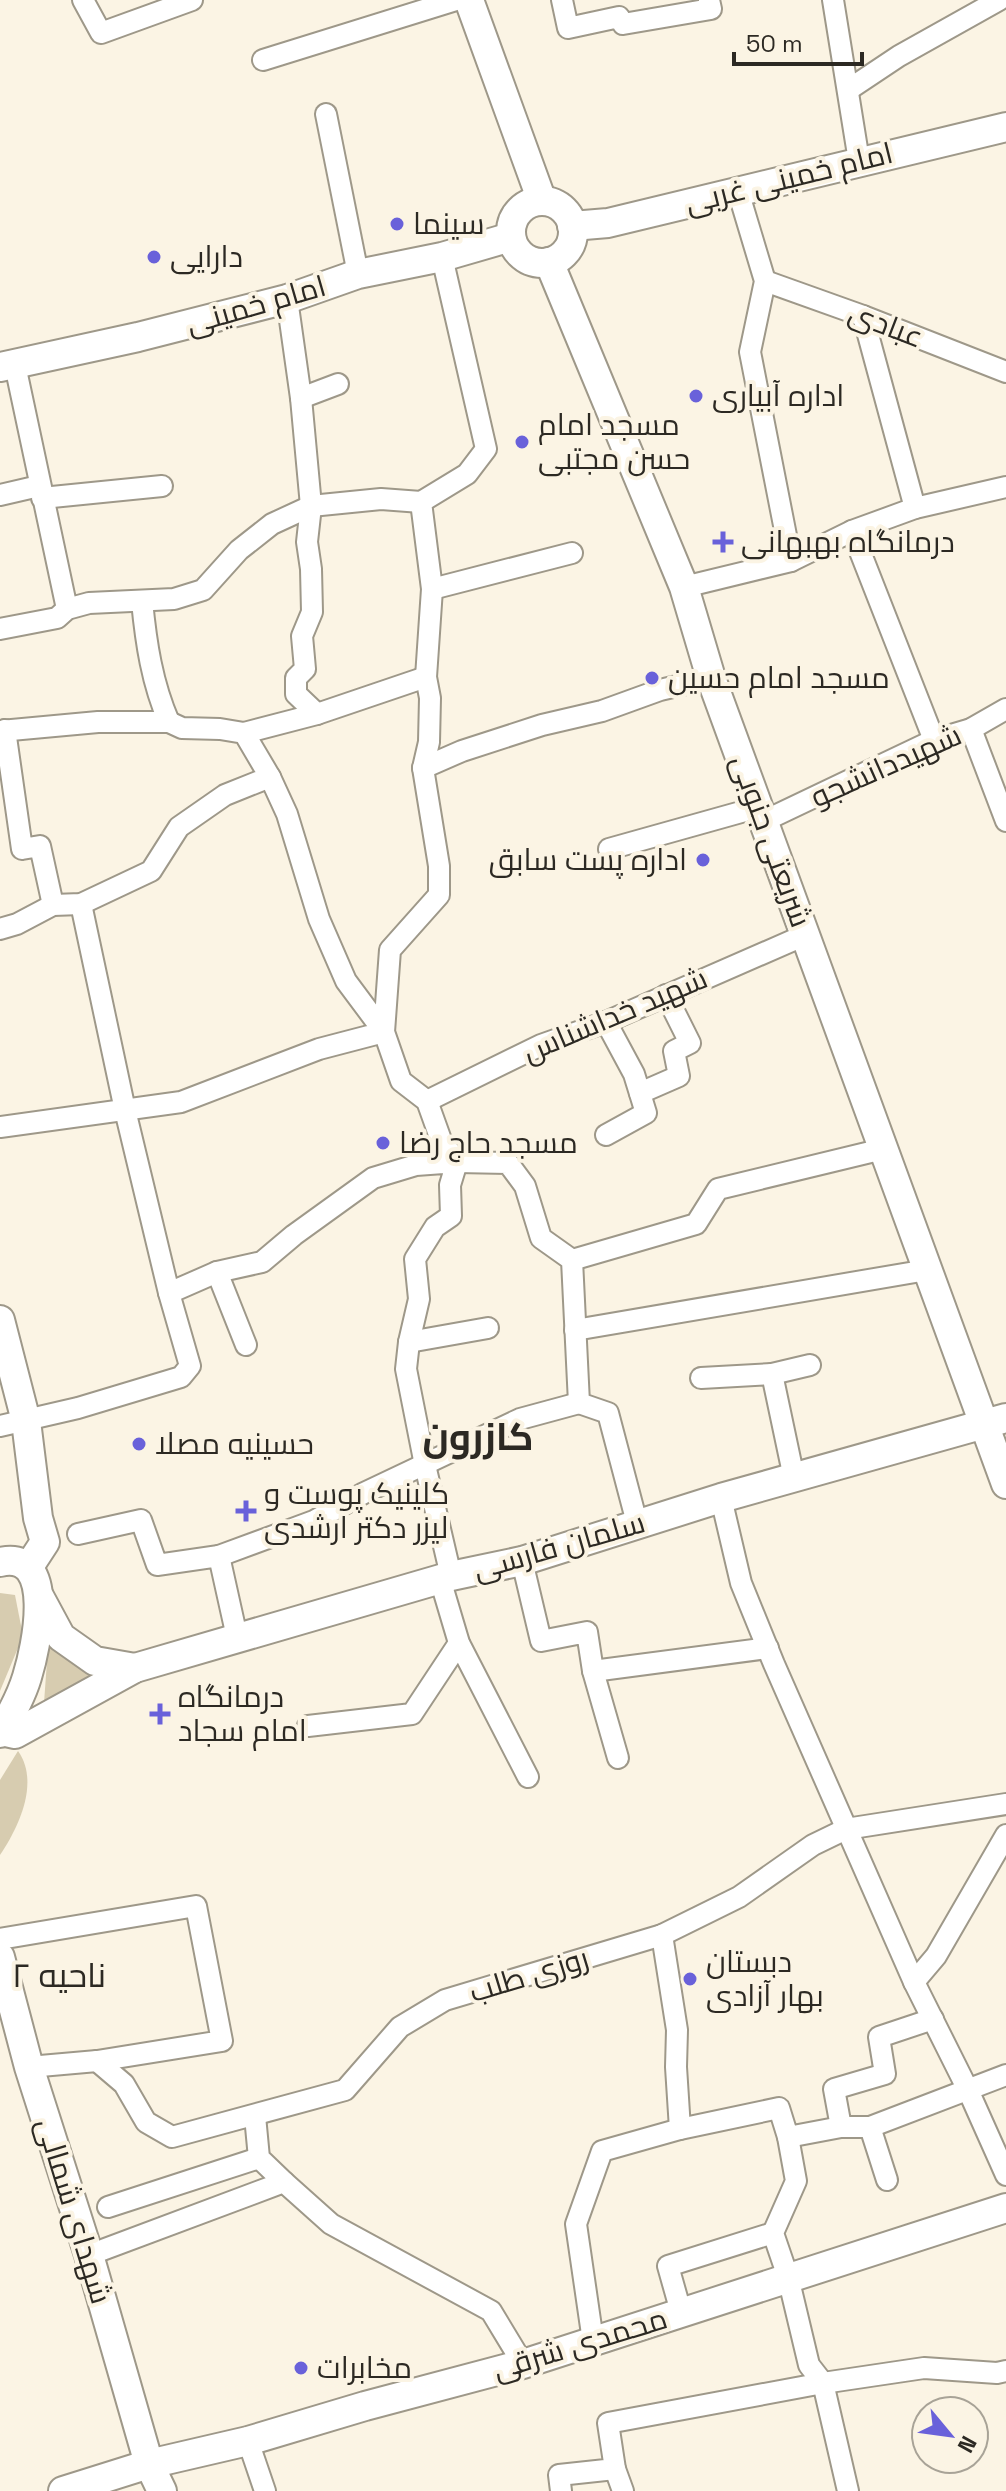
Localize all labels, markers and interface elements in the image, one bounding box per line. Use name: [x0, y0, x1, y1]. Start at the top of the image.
scale bar: [734, 16, 862, 66]
text: 50 m: [746, 28, 803, 59]
street label: امام خمینی غربی: [681, 133, 897, 223]
place label: سینما: [413, 204, 485, 243]
marker: سینما: [388, 215, 406, 233]
place label: دارایی: [170, 237, 243, 276]
marker: دارایی: [145, 248, 163, 266]
street label: امام خمینی: [181, 266, 331, 344]
street label: عبادی: [843, 293, 929, 357]
place label: اداره آبیاری: [712, 376, 844, 415]
marker: اداره آبیاری: [687, 387, 705, 405]
place label: مسجد امام حسن مجتبی: [538, 405, 690, 478]
marker: مسجد امام حسن مجتبی: [513, 433, 531, 451]
place label: درمانگاه بهبهانی: [741, 522, 955, 561]
marker: درمانگاه بهبهانی: [712, 531, 734, 553]
place label: مسجد امام حسین: [668, 658, 890, 698]
marker: مسجد امام حسین: [643, 669, 661, 687]
street label: شهیددانشجو: [804, 715, 967, 816]
street label: شریعتی جنوبی: [722, 749, 821, 932]
place label: اداره پست سابق: [489, 840, 687, 879]
marker: اداره پست سابق: [694, 851, 712, 869]
street label: شهید خداشناس: [517, 958, 713, 1071]
place label: مسجد حاج رضا: [399, 1123, 578, 1163]
marker: مسجد حاج رضا: [374, 1134, 392, 1152]
district label: کازرون: [422, 1413, 534, 1461]
place label: حسینیه مصلا: [155, 1424, 314, 1463]
marker: حسینیه مصلا: [130, 1435, 148, 1453]
place label: کلینیک پوست و لیزر دکتر ارشدی: [264, 1474, 449, 1547]
marker: کلینیک پوست و لیزر دکتر ارشدی: [235, 1500, 257, 1522]
street label: سلمان فارسی: [468, 1502, 649, 1589]
place label: درمانگاه امام سجاد: [178, 1677, 307, 1751]
marker: درمانگاه امام سجاد: [149, 1703, 171, 1725]
street label: روزی طلب: [464, 1938, 593, 2011]
place label: دبستان بهار آزادی: [706, 1942, 824, 2015]
district label: ناحیه ۲: [12, 1954, 106, 1997]
marker: دبستان بهار آزادی: [681, 1970, 699, 1988]
street label: شهدای شمالی: [28, 2113, 121, 2308]
street label: محمدی شرقی: [488, 2299, 672, 2389]
place label: مخابرات: [317, 2348, 412, 2387]
marker: مخابرات: [292, 2359, 310, 2377]
north arrow: [910, 2395, 990, 2475]
text: N: [952, 2431, 983, 2458]

